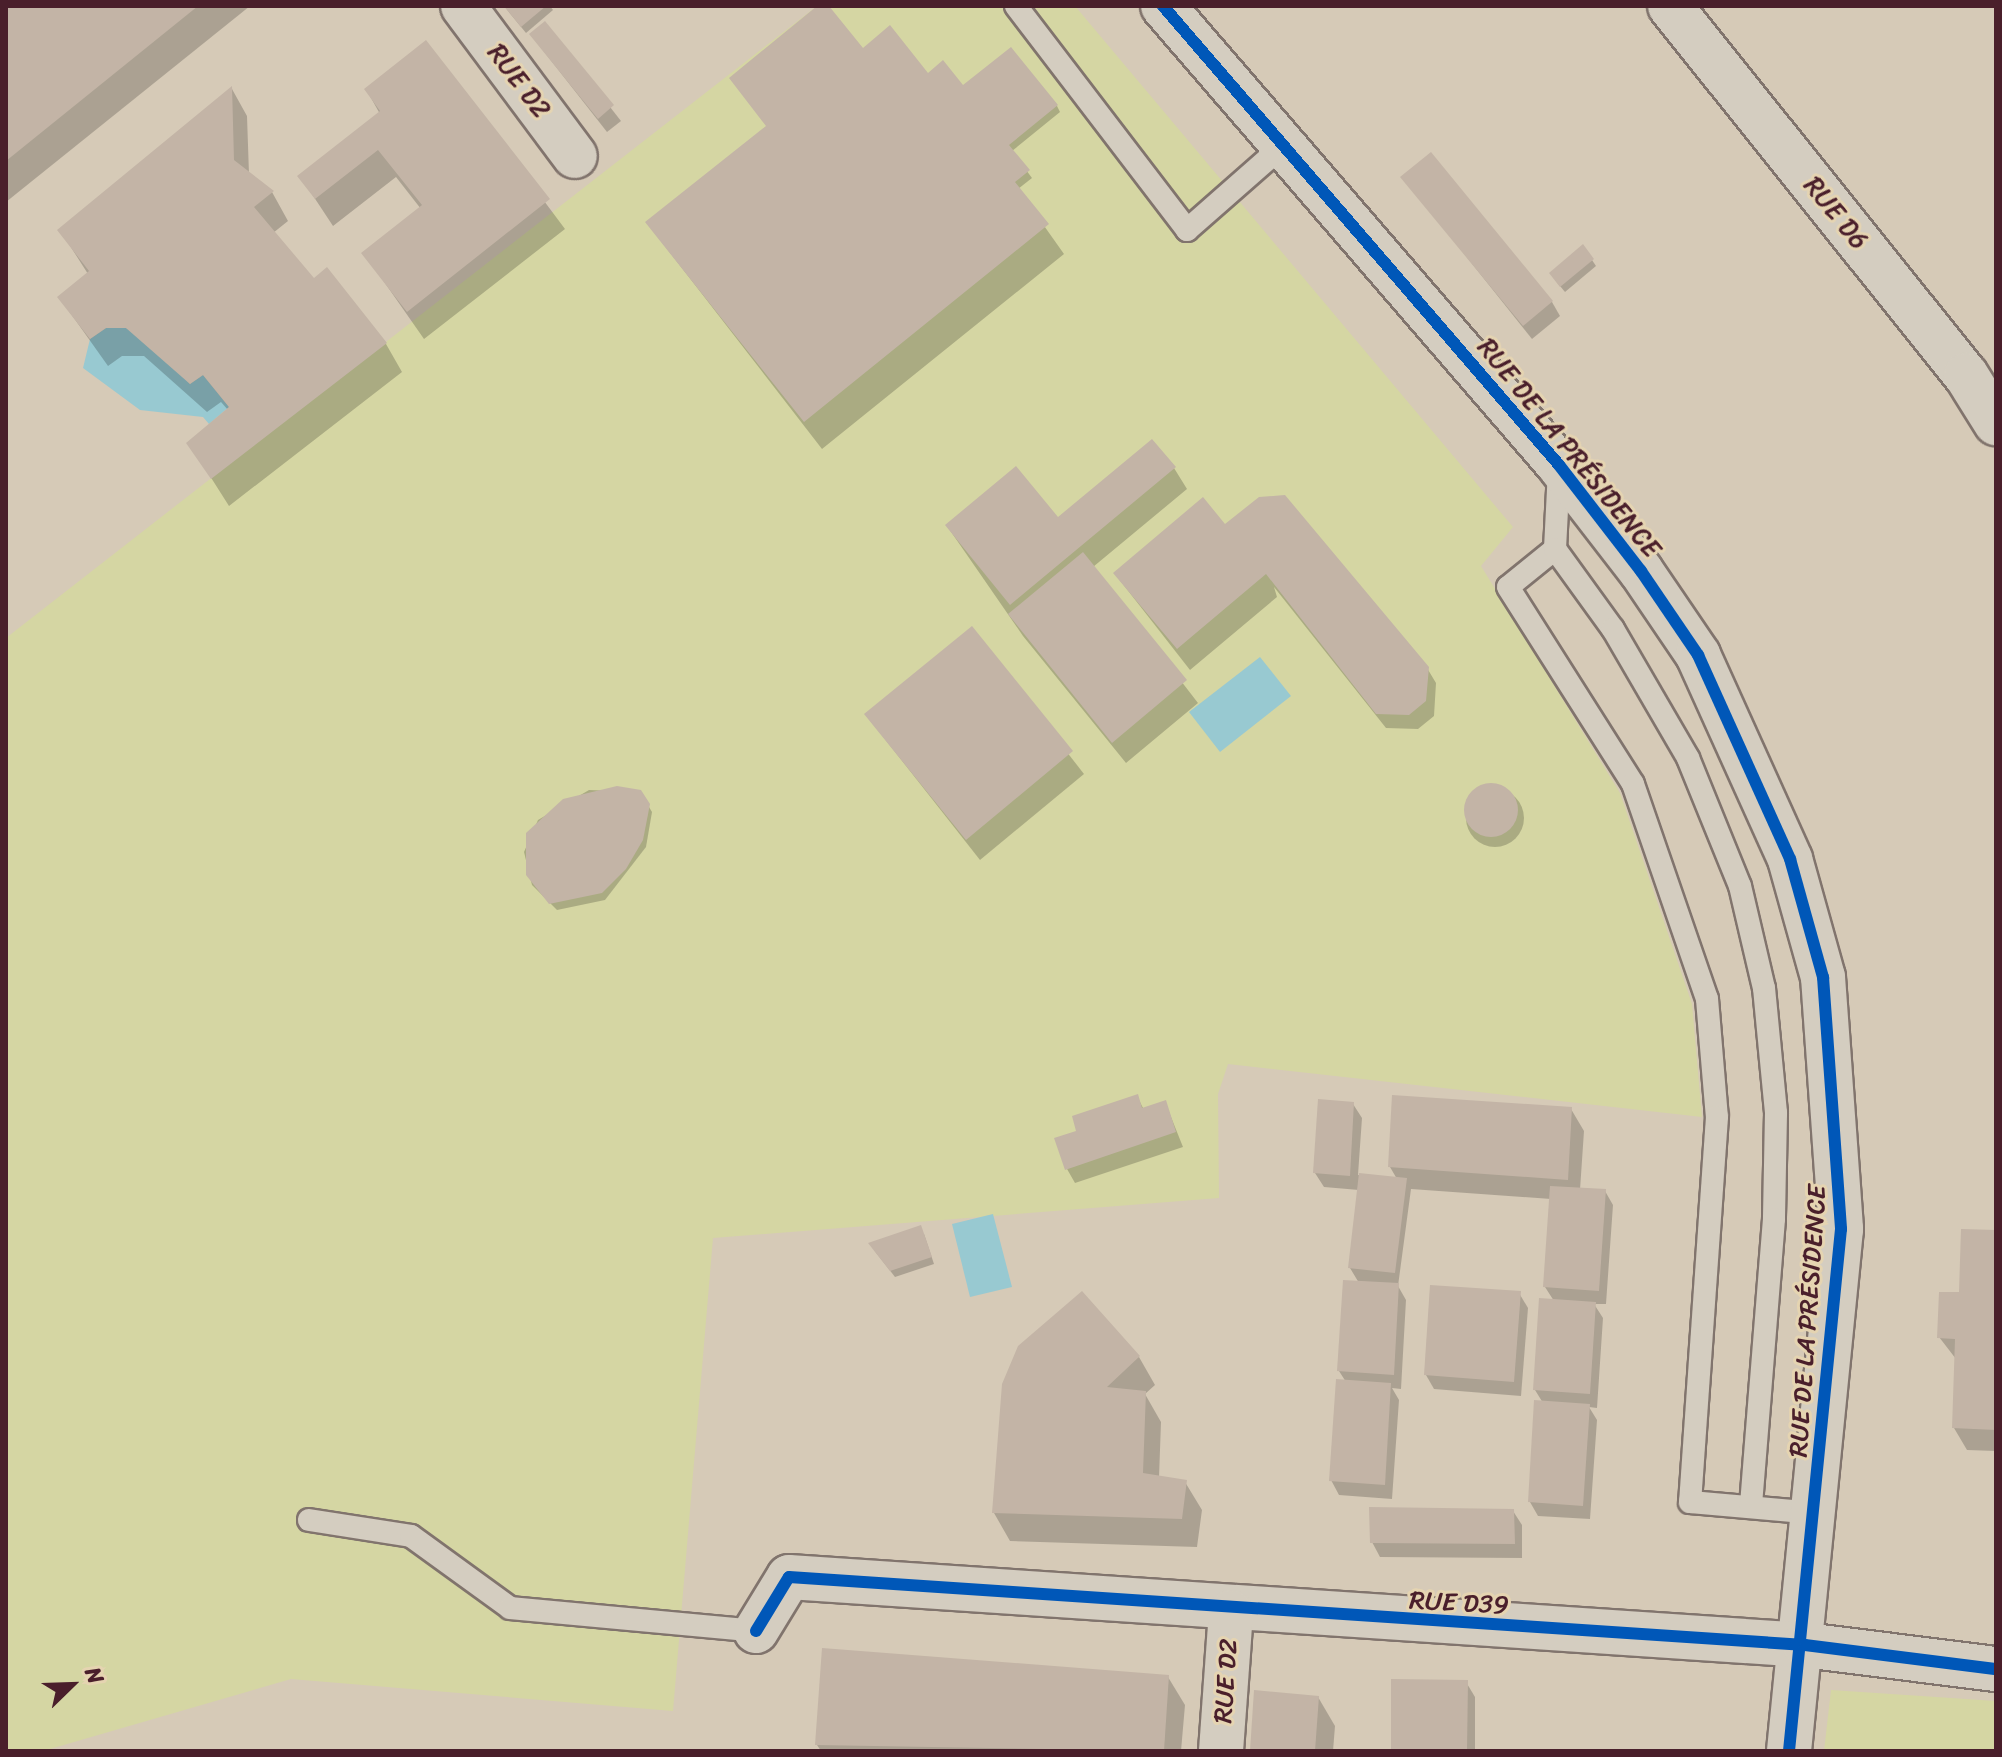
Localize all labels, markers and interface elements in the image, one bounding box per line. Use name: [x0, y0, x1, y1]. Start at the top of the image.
street label: RUE D2: [481, 38, 557, 124]
street label: RUE D6: [1797, 170, 1875, 256]
street label: RUE DE LA PRÉSIDENCE: [1470, 331, 1668, 565]
street label: RUE DE LA PRÉSIDENCE: [1783, 1183, 1833, 1459]
street label: RUE D39: [1408, 1585, 1510, 1621]
street label: RUE D2: [1207, 1638, 1245, 1724]
north arrow: [32, 1645, 112, 1725]
text: N: [74, 1661, 115, 1690]

